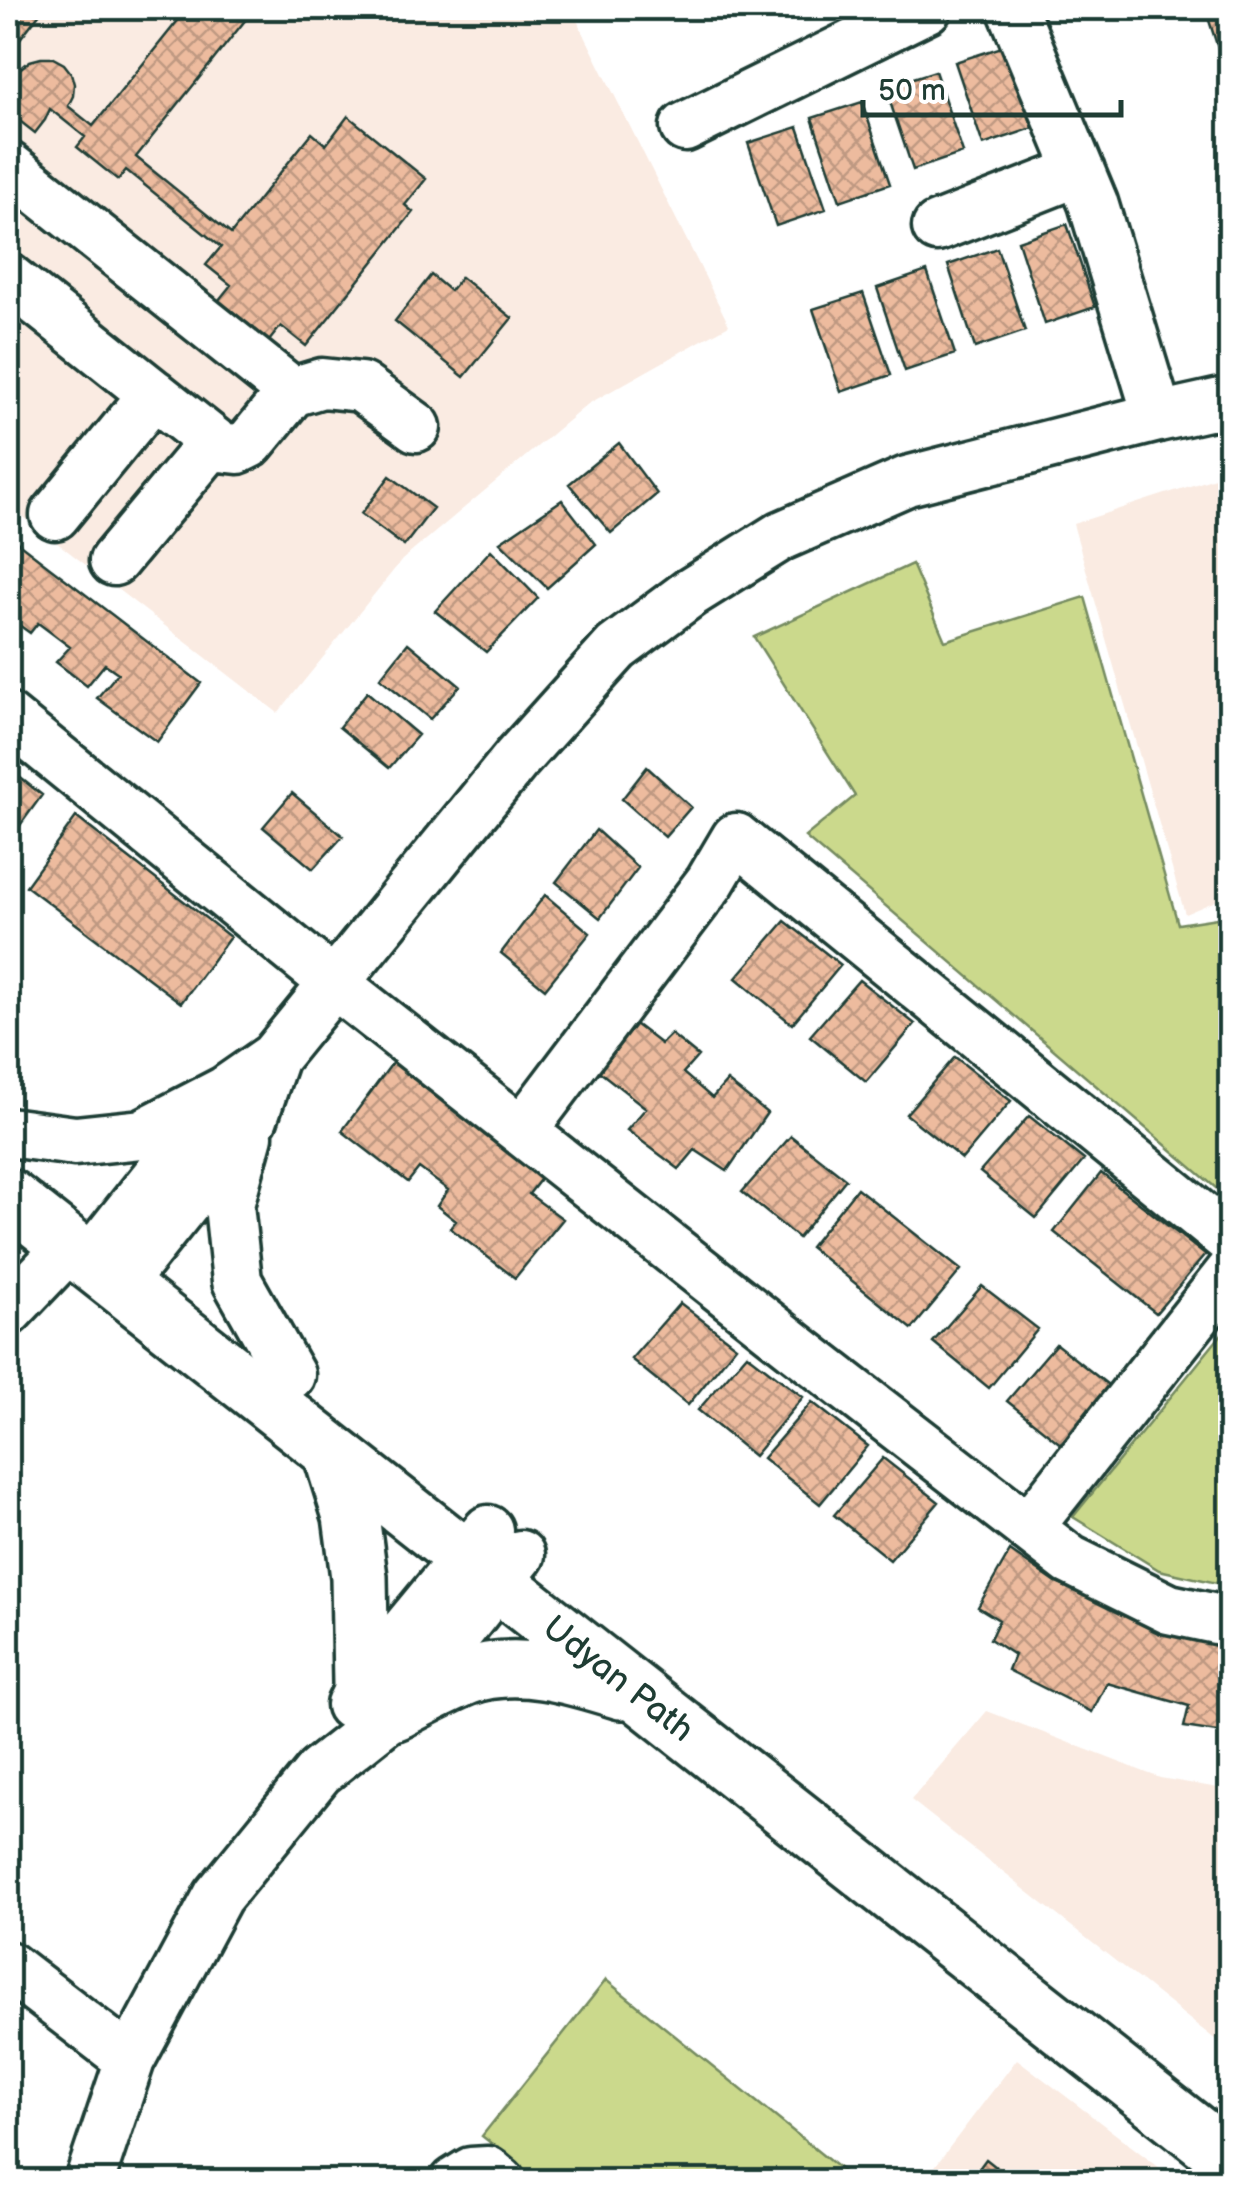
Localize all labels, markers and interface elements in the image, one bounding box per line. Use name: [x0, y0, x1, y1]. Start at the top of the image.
scale bar: [863, 55, 1120, 117]
text: 50 m: [878, 73, 946, 109]
street label: Udyan Path: [534, 1607, 702, 1752]

